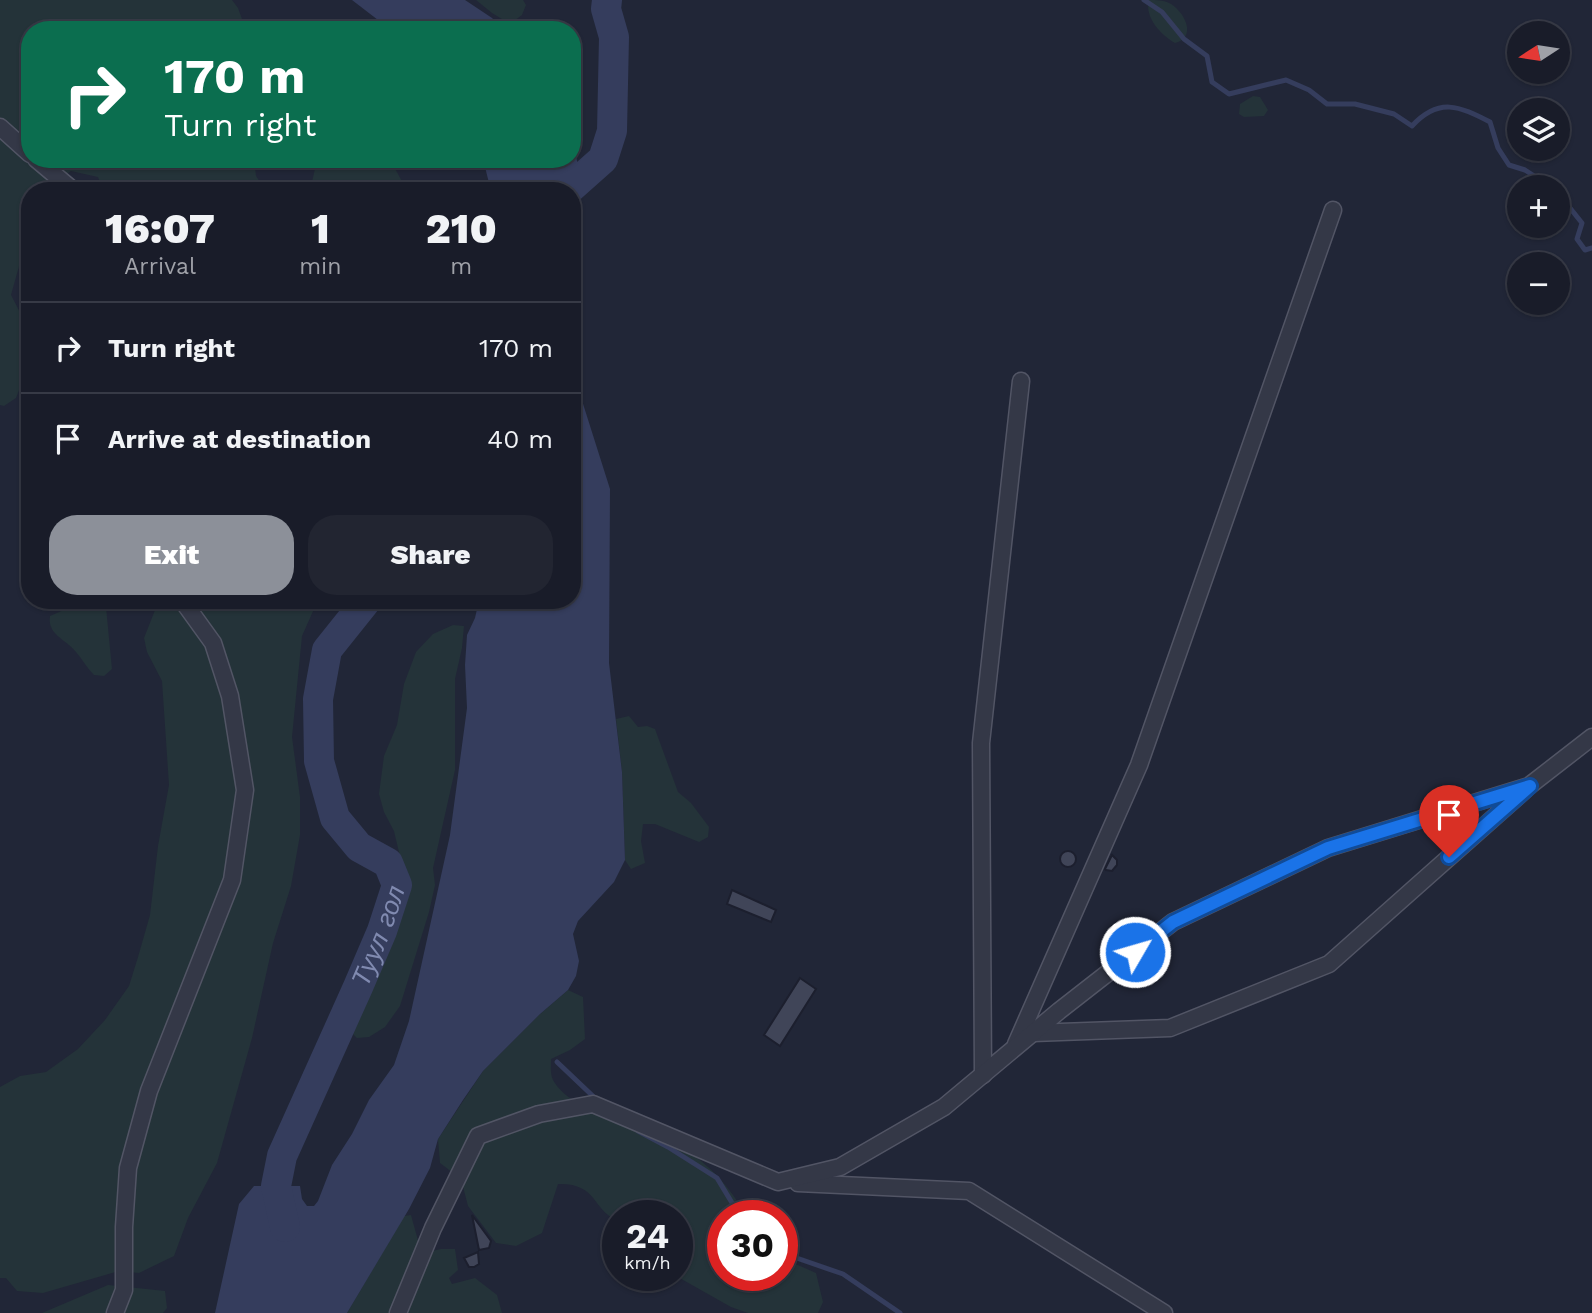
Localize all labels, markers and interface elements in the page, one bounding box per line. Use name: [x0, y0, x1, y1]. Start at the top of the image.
north arrow: [1507, 21, 1570, 84]
map controls: [1507, 21, 1570, 315]
text: 170 m: [164, 47, 305, 105]
icon: right: [49, 49, 140, 140]
button: layers: [1507, 98, 1570, 161]
text: Turn right: [164, 106, 316, 144]
button: +: [1507, 175, 1570, 238]
text: 16:07: [105, 204, 215, 253]
text: 1: [311, 204, 330, 253]
text: 210: [426, 204, 497, 253]
button: −: [1507, 252, 1570, 315]
text: Arrival: [124, 253, 196, 280]
text: min: [299, 253, 341, 280]
text: m: [450, 253, 472, 280]
icon: right: [49, 329, 87, 367]
text: Turn right: [108, 333, 235, 363]
text: 170 m: [479, 333, 553, 363]
icon: arrive: [49, 420, 87, 458]
text: Arrive at destination: [108, 424, 371, 454]
text: 40 m: [487, 424, 553, 454]
button: Exit: [49, 515, 294, 595]
button: Share: [308, 515, 553, 595]
pin: [1419, 785, 1479, 857]
icon: arrive: [1430, 796, 1468, 834]
water label: Туул гол: [345, 882, 411, 991]
position arrow: [1098, 915, 1172, 989]
speed limit sign: 30: [707, 1200, 798, 1291]
text: 24: [626, 1215, 669, 1257]
text: km/h: [624, 1252, 671, 1273]

